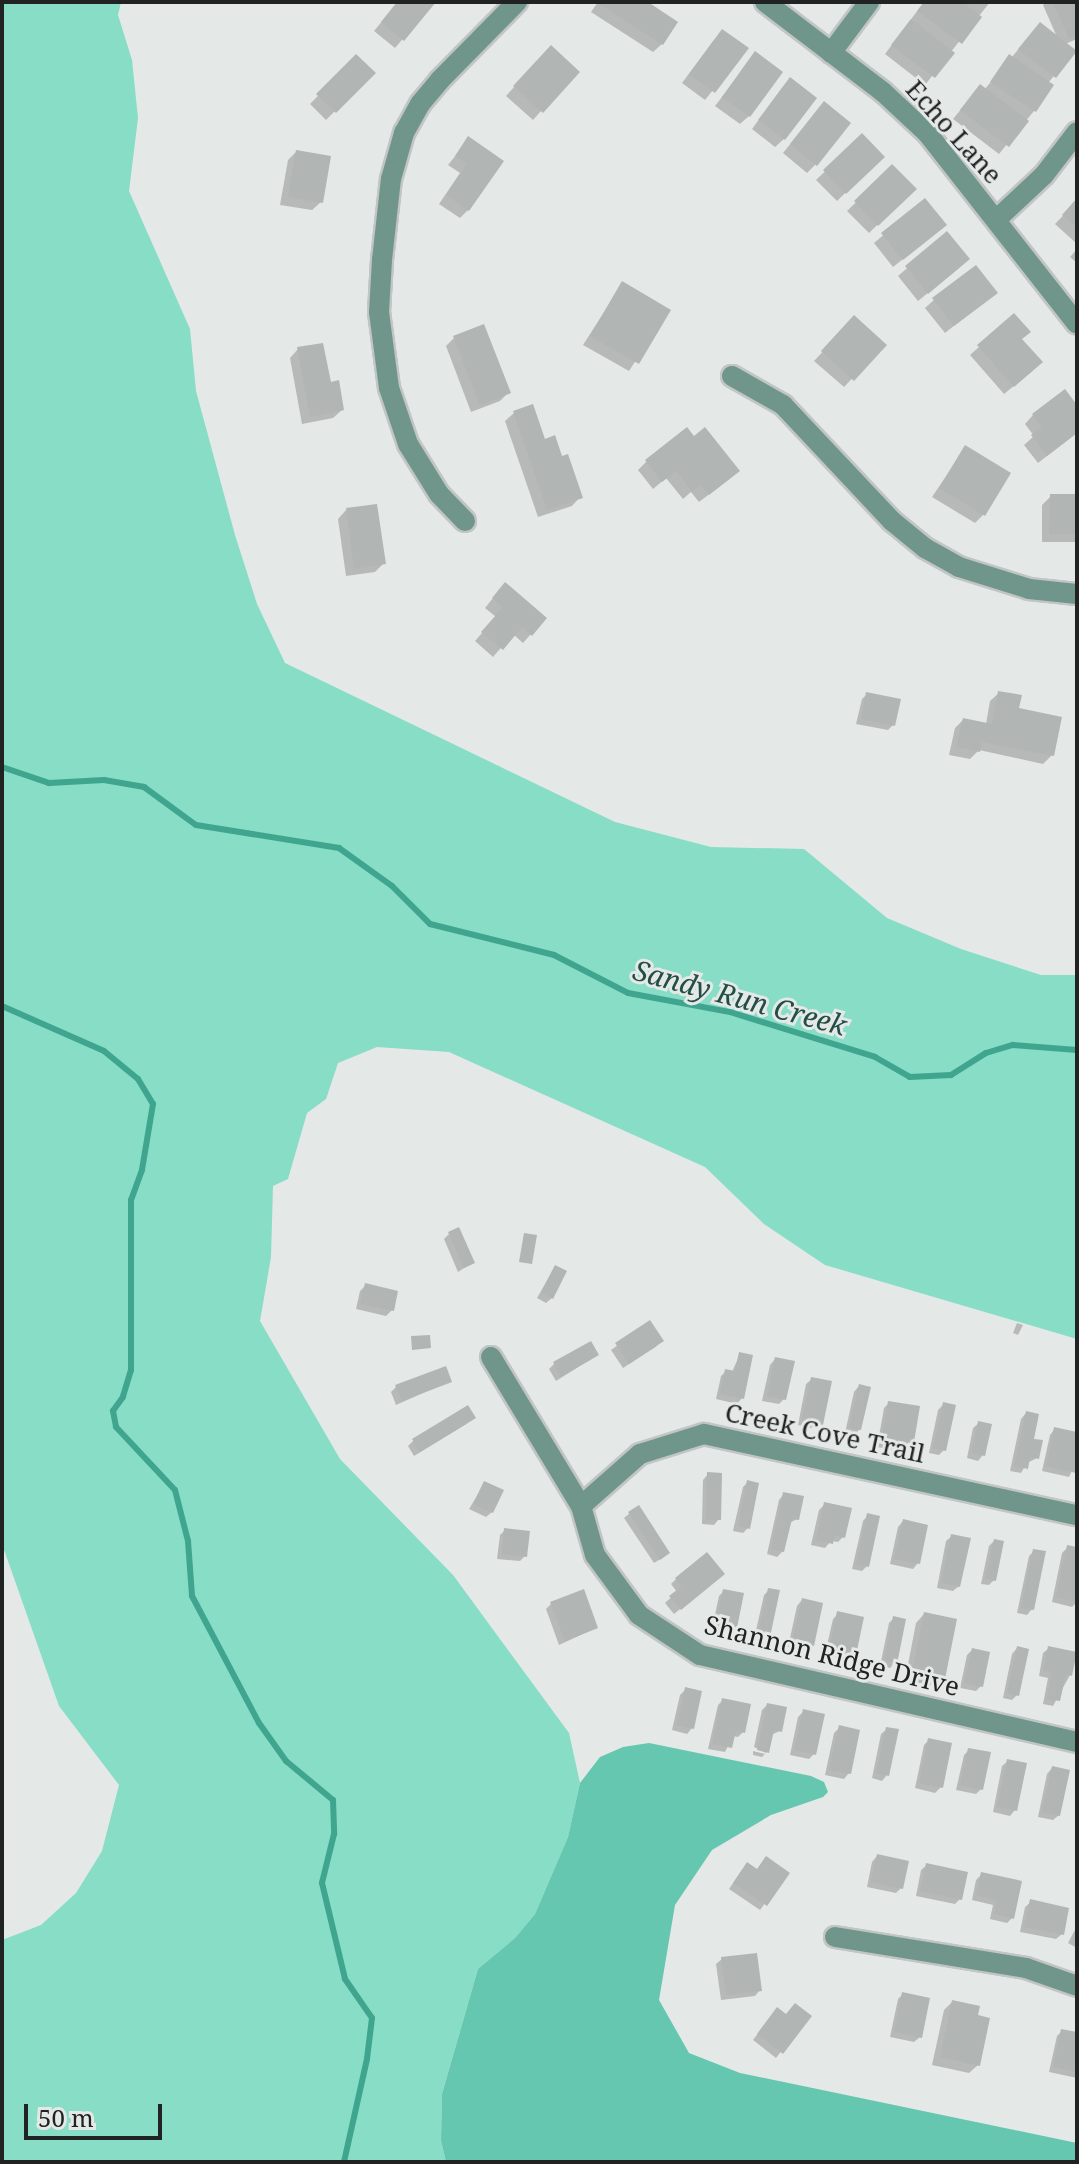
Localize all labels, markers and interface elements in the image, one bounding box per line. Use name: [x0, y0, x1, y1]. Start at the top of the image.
street label: Echo Lane: [899, 74, 1009, 190]
water label: Sandy Run Creek: [630, 952, 850, 1042]
street label: Creek Cove Trail: [722, 1397, 928, 1469]
street label: Shannon Ridge Drive: [701, 1609, 963, 1703]
scale bar: [28, 2088, 166, 2138]
text: 50 m: [38, 2101, 94, 2134]

